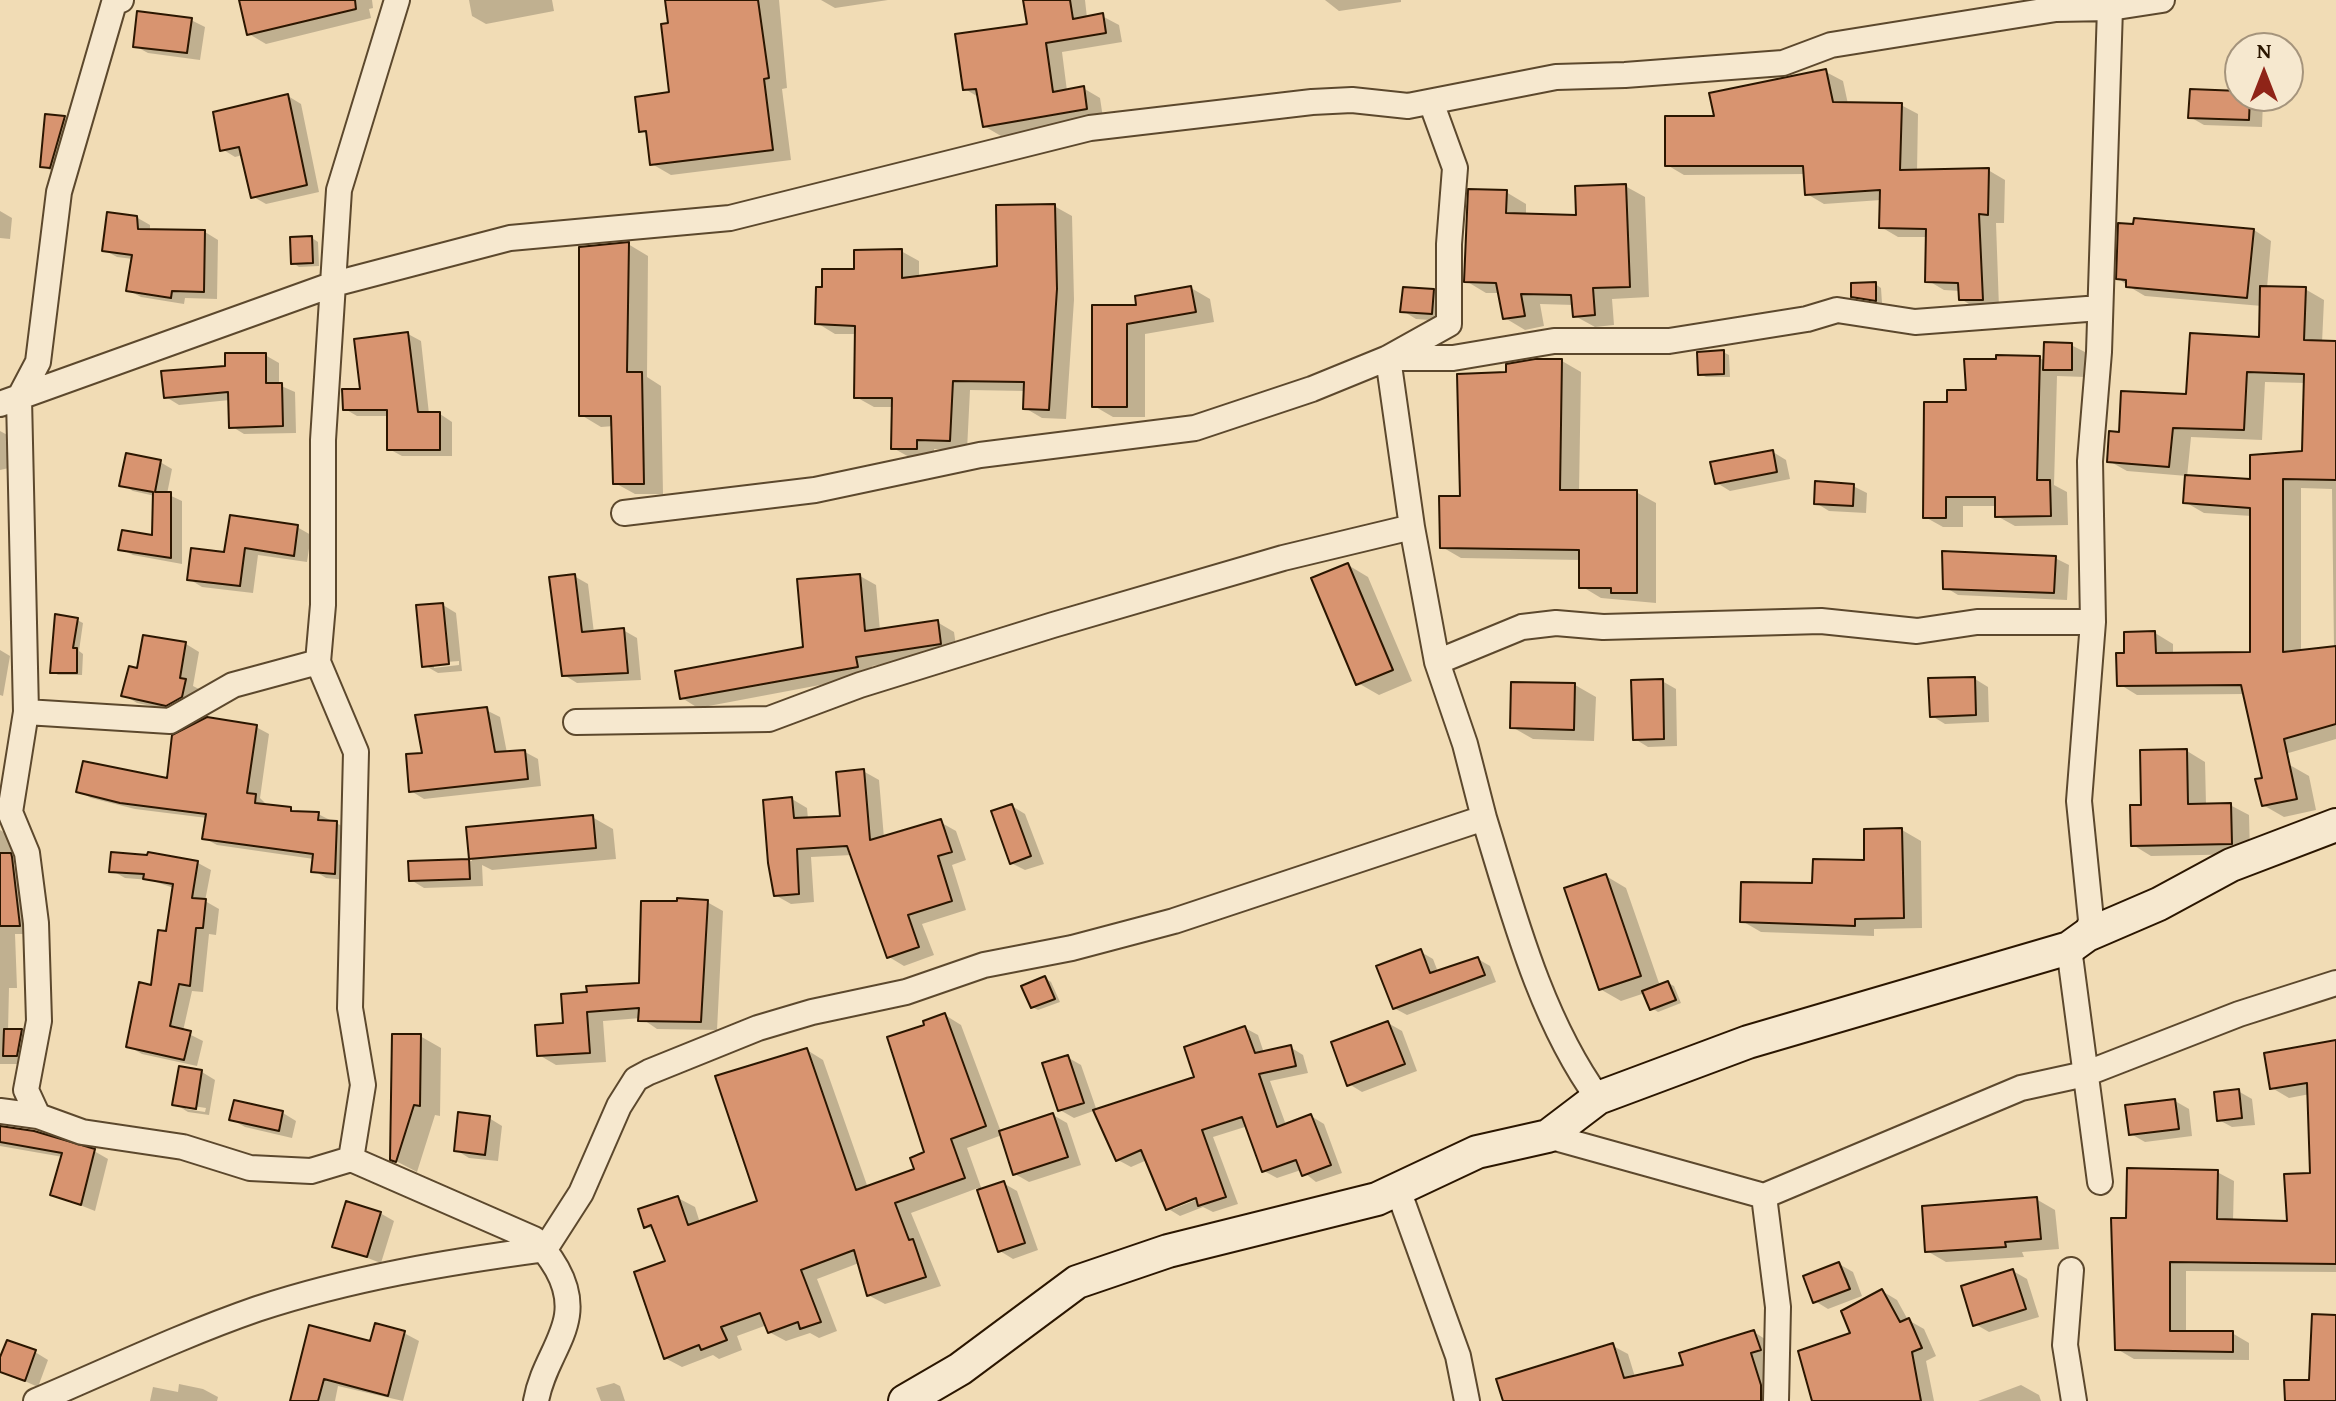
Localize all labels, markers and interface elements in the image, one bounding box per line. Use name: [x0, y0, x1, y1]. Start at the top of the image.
north arrow: [2224, 32, 2304, 112]
text: N: [2257, 34, 2271, 66]

